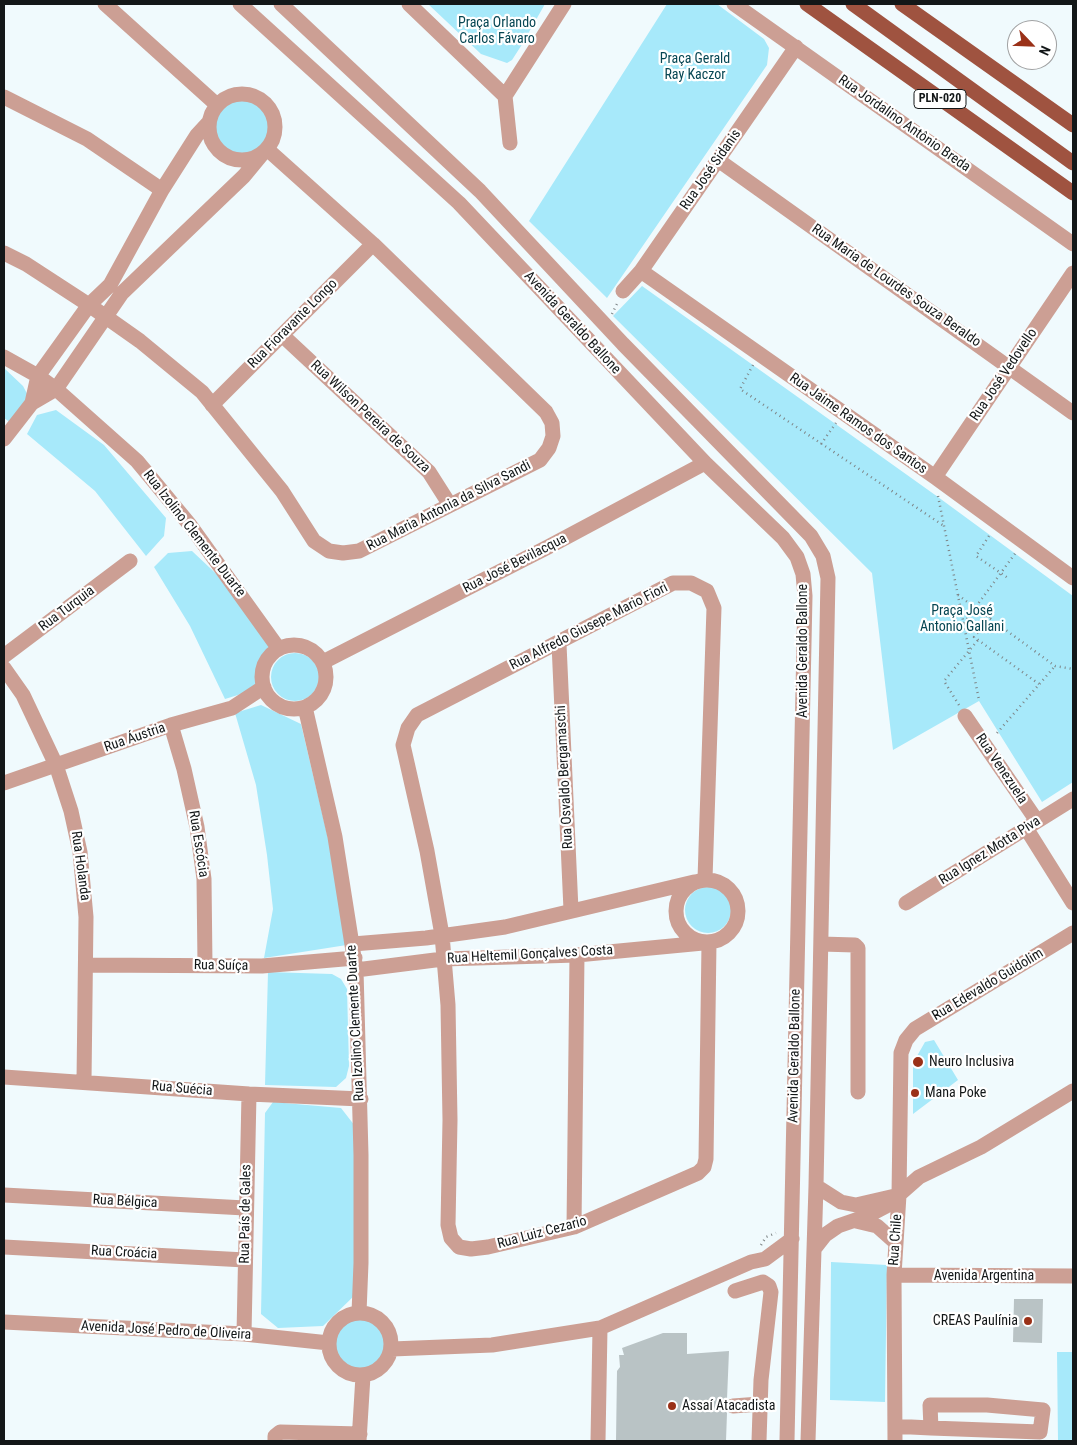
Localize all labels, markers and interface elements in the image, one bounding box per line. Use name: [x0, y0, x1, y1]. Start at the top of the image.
park label: Praça Orlando Carlos Fávaro: [458, 15, 536, 48]
north arrow: [1007, 20, 1057, 70]
text: N: [1036, 44, 1054, 58]
park label: Praça Gerald Ray Kaczor: [660, 51, 730, 84]
street label: Rua Jordalino Antônio Breda: [835, 72, 973, 176]
road number: PLN-020: [914, 90, 966, 108]
street label: Rua José Sidanis: [677, 126, 745, 214]
street label: Rua Maria de Lourdes Souza Beraldo: [808, 221, 984, 351]
street label: Avenida Geraldo Ballone: [520, 268, 624, 378]
street label: Rua Fioravante Longo: [245, 276, 341, 372]
street label: Rua José Vedovello: [967, 326, 1041, 424]
street label: Rua Wilson Pereira de Souza: [307, 357, 433, 477]
street label: Rua Jaime Ramos dos Santos: [786, 370, 930, 478]
street label: Rua Maria Antonia da Silva Sandi: [364, 457, 534, 555]
street label: Rua Izolino Clemente Duarte: [139, 467, 249, 601]
street label: Rua José Bevilacqua: [460, 531, 570, 597]
street label: Rua Alfredo Giusepe Mario Fiori: [507, 580, 671, 674]
street label: Rua Turquia: [36, 583, 98, 635]
street label: Avenida Geraldo Ballone: [795, 584, 811, 718]
park label: Praça José Antonio Gallani: [920, 603, 1004, 636]
street label: Rua Osvaldo Bergamaschi: [553, 705, 577, 849]
street label: Rua Áustria: [102, 720, 168, 756]
street label: Rua Venezuela: [971, 731, 1031, 807]
street label: Rua Escócia: [184, 809, 212, 879]
street label: Rua Ignez Motta Piva: [936, 813, 1044, 889]
street label: Rua Holanda: [67, 830, 93, 902]
street label: Rua Heltemil Gonçalves Costa: [447, 942, 613, 968]
street label: Rua Izolino Clemente Duarte: [344, 944, 368, 1102]
street label: Rua Edevaldo Guidolim: [929, 945, 1047, 1025]
street label: Rua Suíça: [194, 957, 248, 975]
street label: Avenida Geraldo Ballone: [785, 989, 805, 1123]
place label: Neuro Inclusiva: [929, 1054, 1014, 1070]
marker: Neuro Inclusiva: [911, 1055, 925, 1069]
street label: Rua Suécia: [151, 1078, 213, 1100]
place label: Mana Poke: [925, 1085, 986, 1101]
marker: Mana Poke: [909, 1087, 921, 1099]
street label: Rua País de Gales: [237, 1164, 255, 1264]
street label: Rua Bélgica: [92, 1192, 158, 1212]
street label: Rua Luiz Cezario: [496, 1213, 588, 1253]
street label: Rua Chile: [886, 1214, 906, 1266]
street label: Rua Croácia: [90, 1243, 158, 1263]
street label: Avenida Argentina: [934, 1268, 1034, 1284]
place label: CREAS Paulínia: [933, 1313, 1018, 1329]
marker: CREAS Paulínia: [1022, 1315, 1034, 1327]
street label: Avenida José Pedro de Oliveira: [80, 1318, 252, 1344]
place label: Assaí Atacadista: [682, 1398, 775, 1414]
marker: Assaí Atacadista: [666, 1400, 678, 1412]

